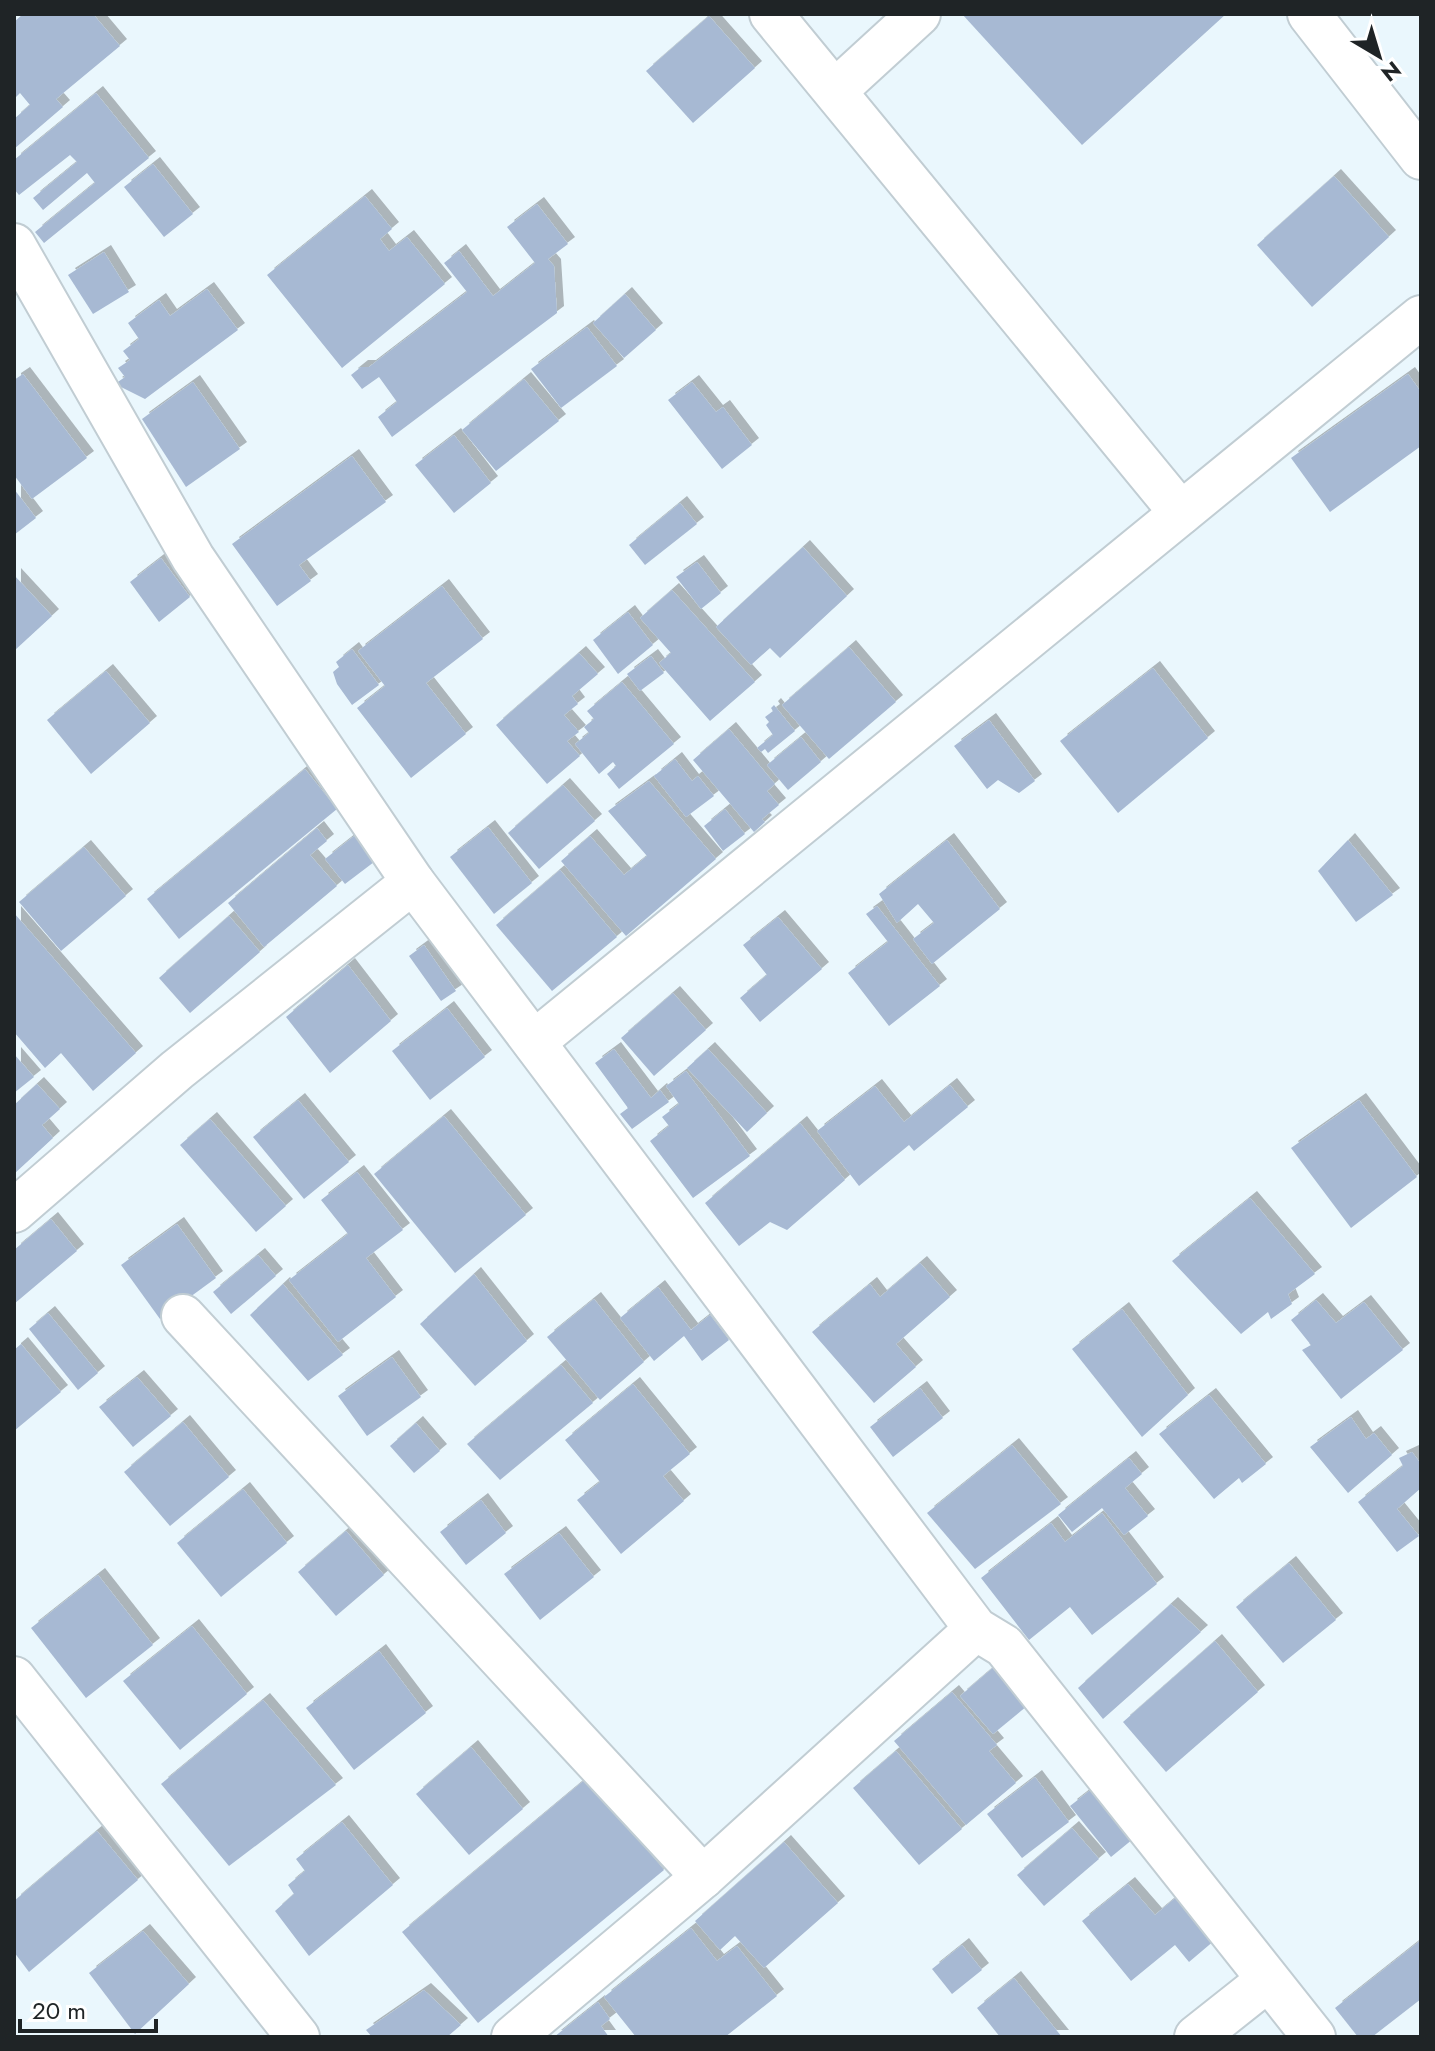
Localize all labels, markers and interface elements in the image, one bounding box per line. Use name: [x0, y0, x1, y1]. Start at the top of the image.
north arrow: [1339, 16, 1419, 96]
text: N: [1375, 54, 1408, 90]
scale bar: [20, 1983, 156, 2033]
text: 20 m: [32, 1993, 86, 2028]

